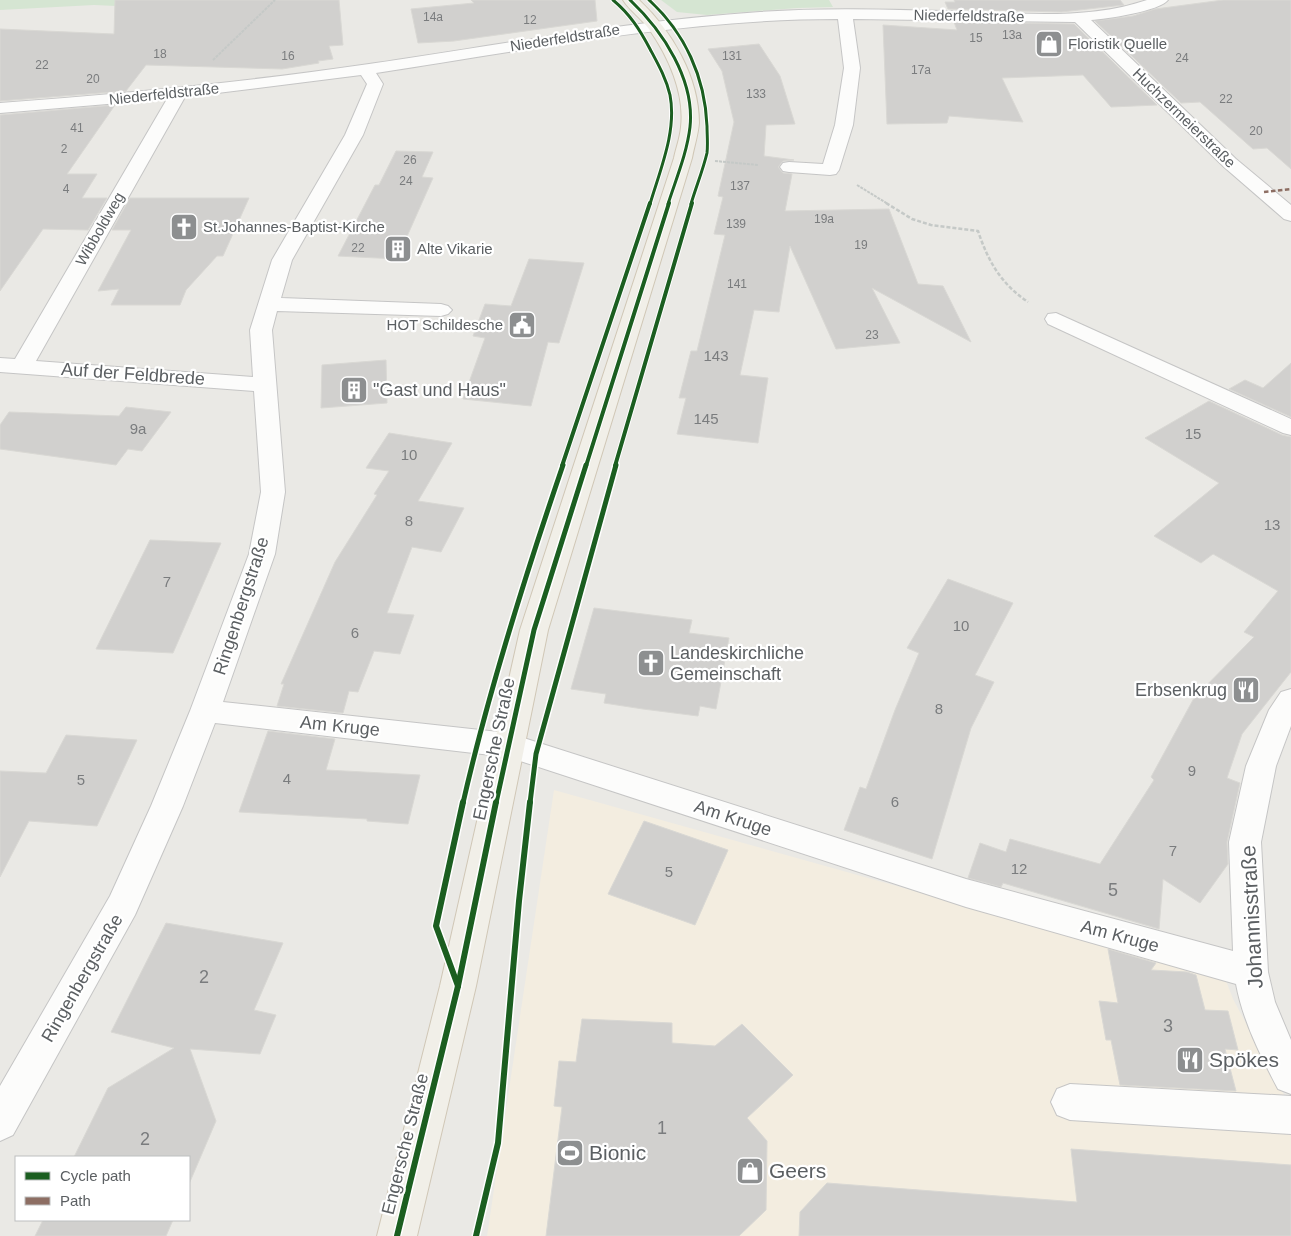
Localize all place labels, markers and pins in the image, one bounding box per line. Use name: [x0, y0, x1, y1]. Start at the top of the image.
shop icon: Floristik Quelle: [1034, 29, 1064, 59]
place label: Floristik Quelle: [1068, 35, 1167, 52]
church icon: St.Johannes-Baptist-Kirche: [169, 212, 199, 242]
place label: St.Johannes-Baptist-Kirche: [203, 218, 385, 235]
building icon: Alte Vikarie: [383, 234, 413, 264]
place label: Alte Vikarie: [417, 240, 493, 257]
public building icon: HOT Schildesche: [507, 310, 537, 340]
place label: HOT Schildesche: [387, 316, 503, 333]
building icon: "Gast und Haus": [339, 375, 369, 405]
place label: "Gast und Haus": [373, 380, 506, 400]
place label: Landeskirchliche Gemeinschaft: [670, 643, 804, 684]
church icon: Landeskirchliche Gemeinschaft: [636, 648, 666, 678]
restaurant icon: Erbsenkrug: [1231, 675, 1261, 705]
place label: Erbsenkrug: [1135, 680, 1227, 700]
restaurant icon: Spökes: [1175, 1045, 1205, 1075]
place label: Spökes: [1209, 1048, 1279, 1071]
sports icon: Bionic: [555, 1138, 585, 1168]
place label: Bionic: [589, 1141, 646, 1164]
shop icon: Geers: [735, 1156, 765, 1186]
place label: Geers: [769, 1159, 826, 1182]

